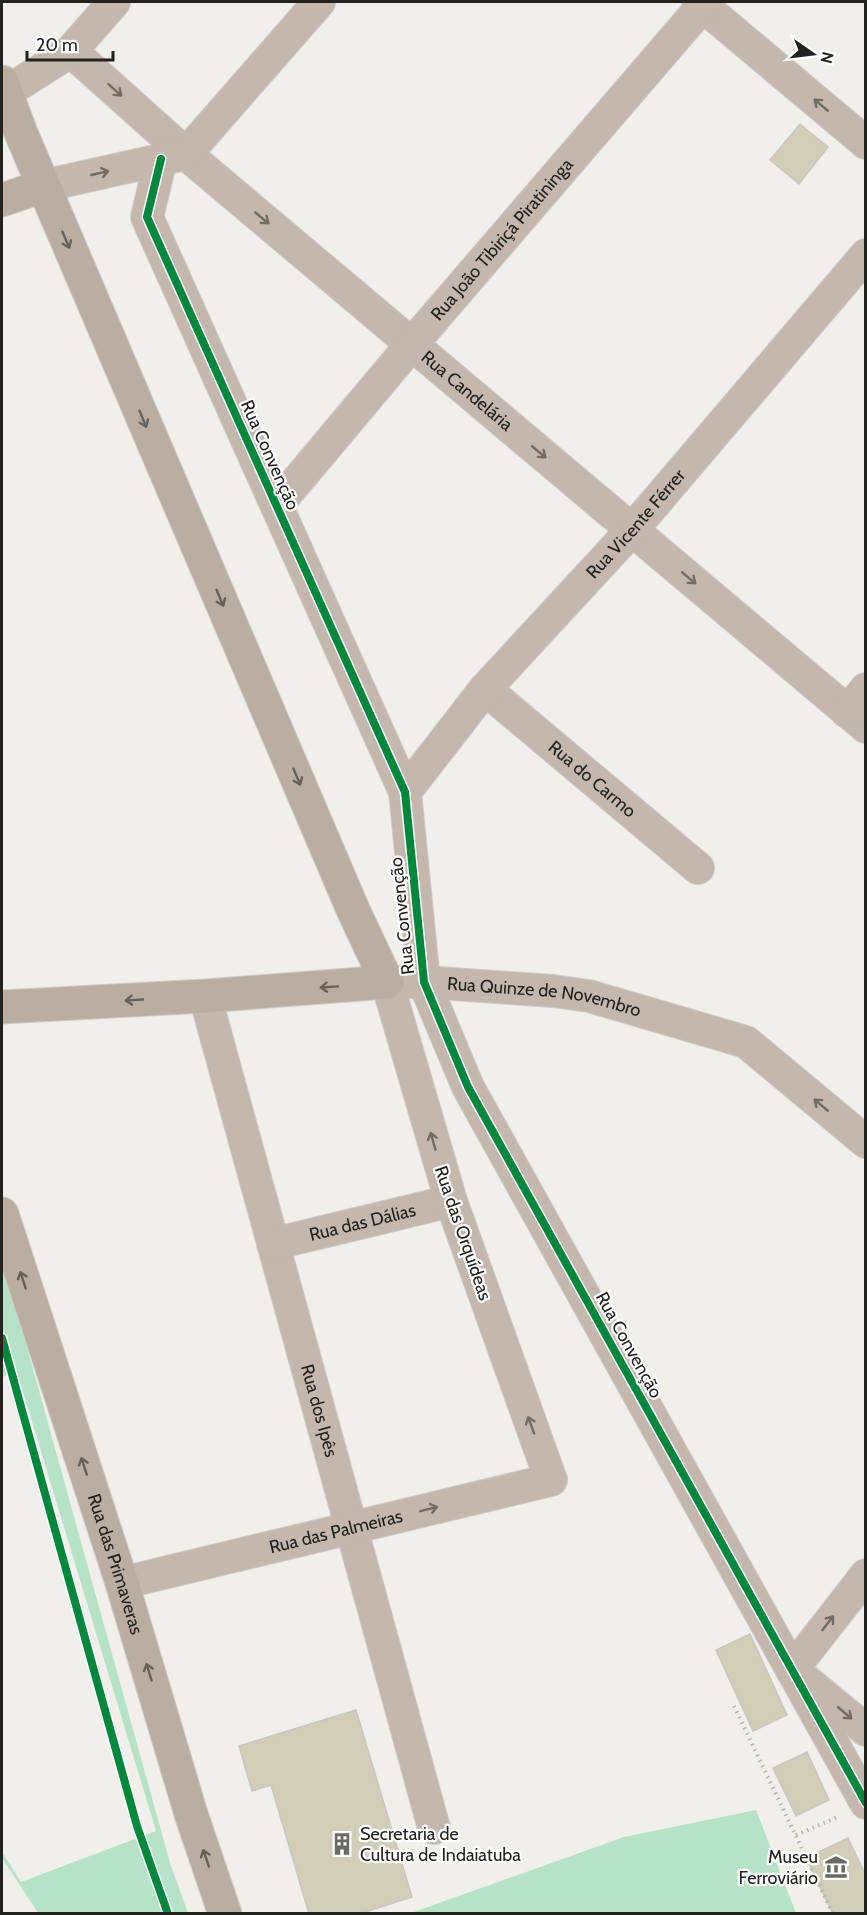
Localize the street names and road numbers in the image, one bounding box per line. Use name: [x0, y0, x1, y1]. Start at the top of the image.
street label: Rua João Tibiriçá Piratininga: [426, 154, 578, 325]
street label: Rua Candelária: [417, 346, 518, 436]
street label: Rua Convenção: [236, 397, 304, 513]
street label: Rua Vicente Férrer: [582, 464, 690, 583]
street label: Rua do Carmo: [544, 736, 641, 822]
street label: Rua Convenção: [385, 856, 419, 976]
street label: Rua Quinze de Novembro: [446, 973, 644, 1022]
street label: Rua das Orquídeas: [430, 1163, 496, 1303]
street label: Rua das Dálias: [307, 1199, 418, 1246]
street label: Rua Convenção: [591, 1288, 667, 1402]
street label: Rua dos Ipês: [296, 1362, 342, 1459]
street label: Rua das Primaveras: [83, 1491, 148, 1637]
street label: Rua das Palmeiras: [267, 1505, 405, 1558]

